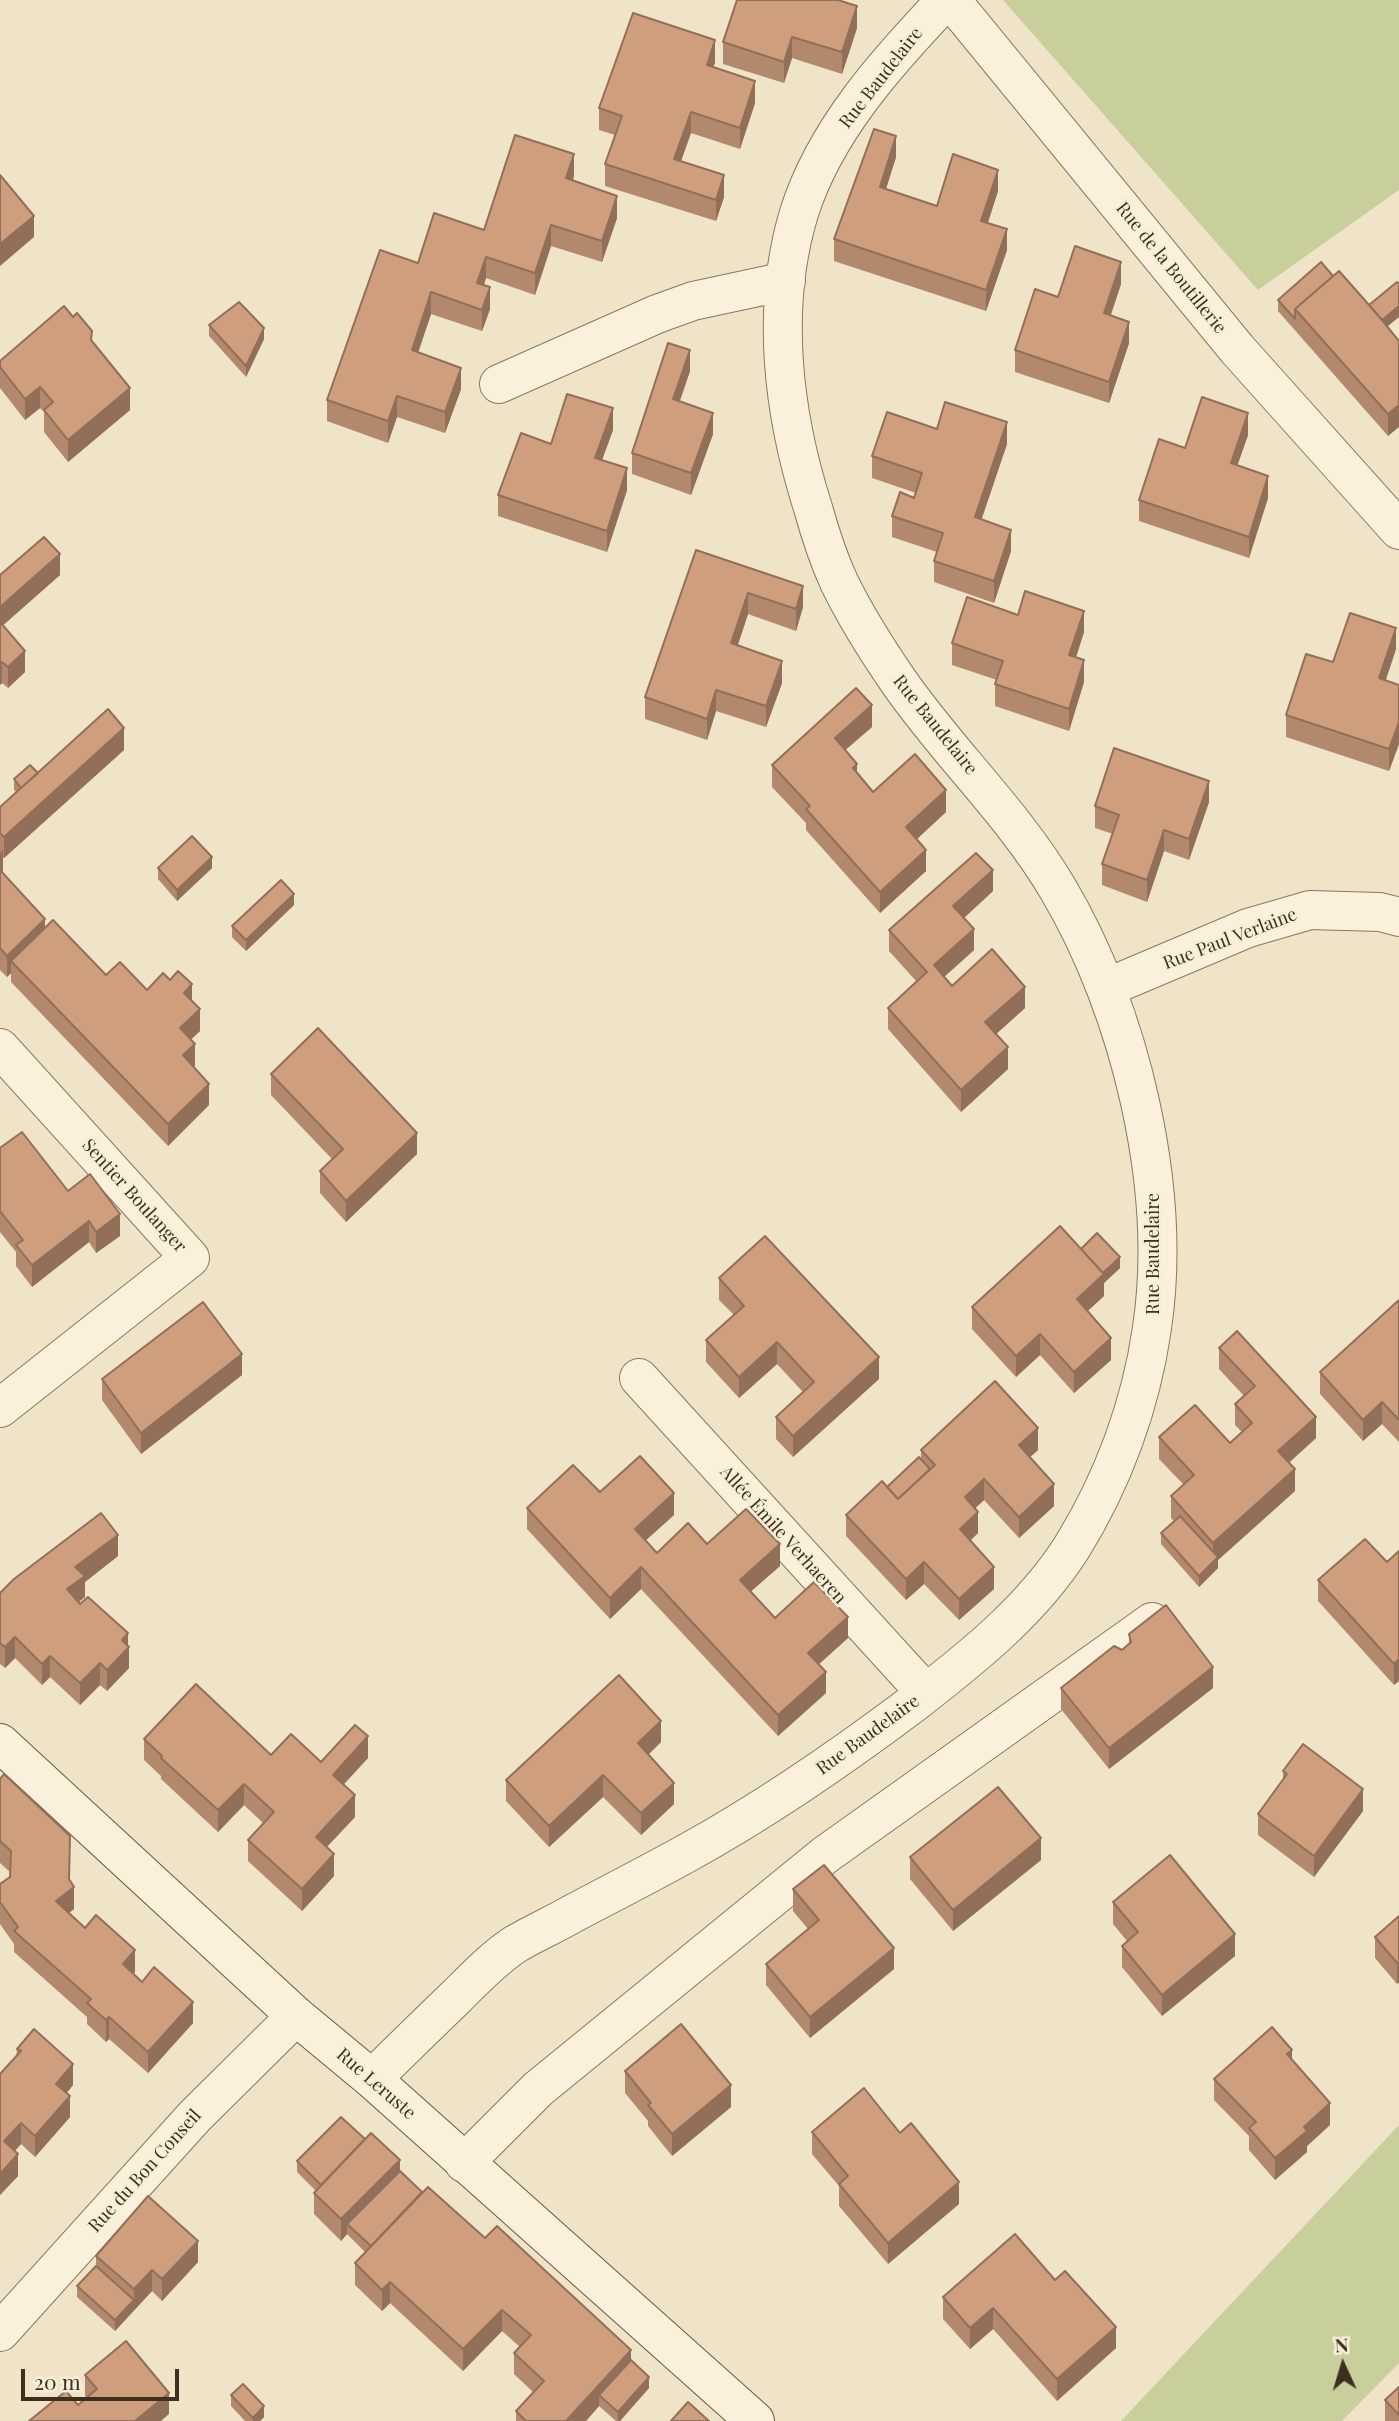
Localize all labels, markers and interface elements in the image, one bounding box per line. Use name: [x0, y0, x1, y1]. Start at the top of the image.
street label: Rue Baudelaire: [835, 23, 927, 133]
street label: Rue de la Boutillerie: [1111, 198, 1231, 338]
street label: Rue Baudelaire: [888, 671, 982, 779]
street label: Rue Paul Verlaine: [1160, 904, 1300, 974]
street label: Sentier Boulanger: [77, 1135, 191, 1257]
street label: Rue Baudelaire: [1142, 1193, 1164, 1315]
street label: Allée Émile Verhaeren: [715, 1462, 851, 1608]
street label: Rue Baudelaire: [812, 1690, 924, 1780]
street label: Rue Leruste: [332, 2044, 420, 2124]
street label: Rue du Bon Conseil: [84, 2105, 206, 2237]
north arrow: [1308, 2330, 1378, 2400]
text: N: [1334, 2331, 1349, 2357]
scale bar: [24, 2354, 182, 2398]
text: 20 m: [34, 2367, 81, 2395]

